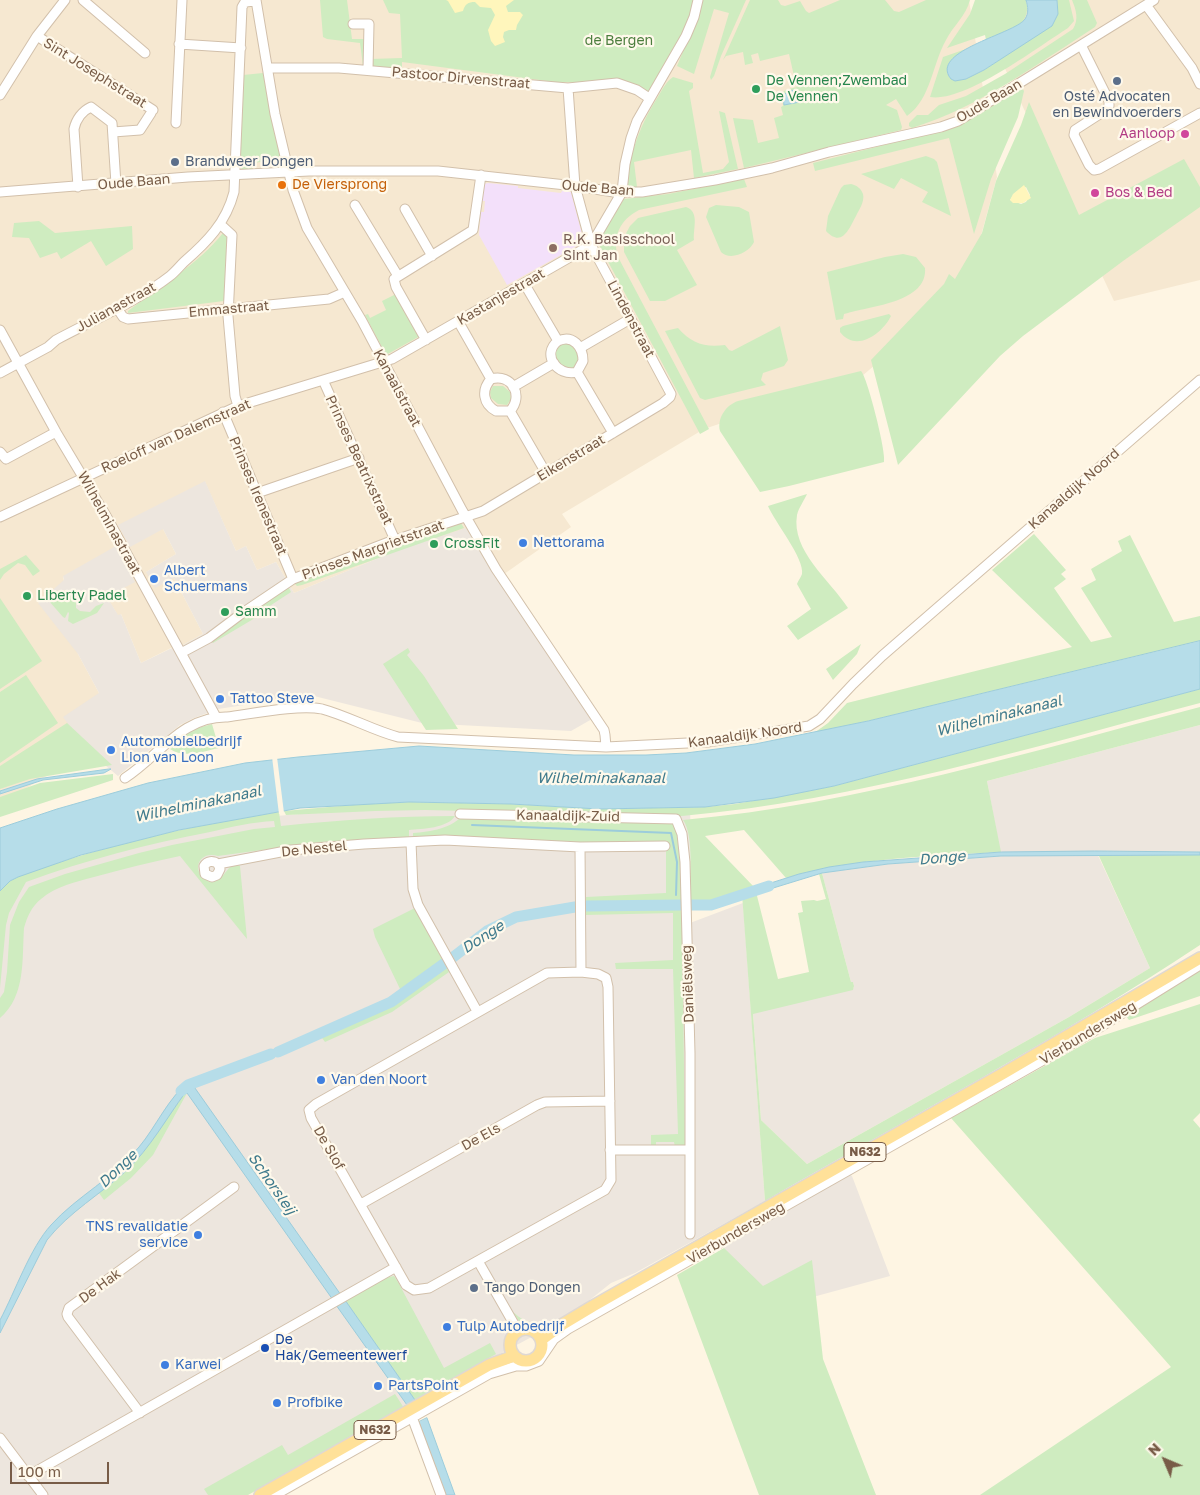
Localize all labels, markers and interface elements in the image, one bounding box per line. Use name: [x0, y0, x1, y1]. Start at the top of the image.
park label: de Bergen: [585, 33, 653, 49]
street label: Sint Josephstraat: [40, 34, 150, 112]
street label: Pastoor Dirvenstraat: [391, 64, 531, 92]
place label: De Vennen;Zwembad De Vennen: [766, 73, 907, 105]
marker: Osté Advocaten en Bewindvoerders: [1111, 75, 1123, 87]
street label: Oude Baan: [953, 76, 1025, 126]
marker: De Vennen;Zwembad De Vennen: [750, 83, 762, 95]
place label: Osté Advocaten en Bewindvoerders: [1053, 89, 1181, 121]
place label: Aanloop: [1119, 126, 1175, 142]
marker: Aanloop: [1179, 128, 1191, 140]
place label: Brandweer Dongen: [185, 154, 313, 170]
marker: Brandweer Dongen: [169, 156, 181, 168]
street label: Oude Baan: [97, 170, 171, 194]
street label: Oude Baan: [561, 176, 635, 200]
place label: De Viersprong: [292, 177, 387, 193]
marker: De Viersprong: [276, 179, 288, 191]
place label: Bos & Bed: [1105, 185, 1173, 201]
marker: Bos & Bed: [1089, 187, 1101, 199]
place label: R.K. Basisschool Sint Jan: [563, 232, 675, 264]
marker: R.K. Basisschool Sint Jan: [547, 242, 559, 254]
street label: Kastanjestraat: [454, 265, 548, 329]
street label: Lindenstraat: [604, 277, 658, 361]
street label: Julianastraat: [73, 278, 159, 336]
street label: Emmastraat: [188, 297, 270, 321]
street label: Kanaalstraat: [369, 346, 425, 430]
street label: Prinses Beatrixstraat: [322, 393, 396, 527]
street label: Roeloff van Dalemstraat: [99, 395, 253, 477]
street label: Eikenstraat: [534, 431, 608, 485]
street label: Prinses Irenestraat: [225, 434, 291, 558]
street label: Kanaaldijk Noord: [1025, 445, 1123, 533]
street label: Wilhelminastraat: [74, 469, 144, 577]
street label: Prinses Margrietstraat: [300, 516, 446, 584]
place label: Nettorama: [533, 535, 605, 551]
place label: CrossFit: [444, 536, 500, 552]
marker: Nettorama: [517, 537, 529, 549]
marker: CrossFit: [428, 538, 440, 550]
place label: Albert Schuermans: [164, 563, 248, 596]
marker: Albert Schuermans: [148, 573, 160, 585]
place label: Liberty Padel: [37, 588, 127, 604]
marker: Liberty Padel: [21, 590, 33, 602]
place label: Samm: [235, 604, 277, 620]
marker: Samm: [219, 606, 231, 618]
place label: Tattoo Steve: [230, 691, 314, 707]
water label: Wilhelminakanaal: [934, 692, 1064, 740]
marker: Tattoo Steve: [214, 693, 226, 705]
street label: Kanaaldijk Noord: [687, 719, 803, 751]
place label: Automobielbedrijf Lion van Loon: [121, 734, 242, 766]
marker: Automobielbedrijf Lion van Loon: [105, 744, 117, 756]
water label: Wilhelminakanaal: [537, 769, 665, 787]
water label: Wilhelminakanaal: [133, 782, 263, 826]
street label: Kanaaldijk-Zuid: [516, 807, 620, 825]
street label: De Nestel: [280, 837, 348, 861]
water label: Donge: [918, 847, 966, 869]
water label: Donge: [459, 917, 507, 957]
street label: Daniëlsweg: [678, 945, 698, 1023]
street label: Vierbundersweg: [1037, 997, 1139, 1069]
place label: Van den Noort: [331, 1072, 427, 1088]
marker: Van den Noort: [315, 1074, 327, 1086]
street label: De Els: [459, 1120, 503, 1154]
street label: De Slof: [310, 1123, 348, 1173]
road number: N632: [844, 1142, 886, 1162]
water label: Donge: [95, 1146, 141, 1192]
water label: Schorsleij: [244, 1150, 300, 1218]
street label: Vierbundersweg: [684, 1198, 788, 1268]
place label: TNS revalidatie service: [86, 1219, 188, 1252]
marker: TNS revalidatie service: [192, 1229, 204, 1241]
street label: De Hak: [76, 1265, 124, 1307]
place label: Tango Dongen: [484, 1280, 581, 1296]
marker: Tango Dongen: [468, 1282, 480, 1294]
place label: Tulp Autobedrijf: [457, 1319, 564, 1335]
marker: Tulp Autobedrijf: [441, 1321, 453, 1333]
place label: De Hak/Gemeentewerf: [275, 1332, 407, 1364]
marker: De Hak/Gemeentewerf: [259, 1342, 271, 1354]
place label: Karwei: [175, 1357, 221, 1373]
marker: Karwei: [159, 1359, 171, 1371]
place label: PartsPoint: [388, 1378, 459, 1394]
marker: PartsPoint: [372, 1380, 384, 1392]
place label: Profbike: [287, 1395, 343, 1411]
marker: Profbike: [271, 1397, 283, 1409]
road number: N632: [354, 1420, 396, 1440]
north arrow: [1140, 1435, 1190, 1485]
text: N: [1144, 1439, 1164, 1459]
scale bar: [12, 1452, 111, 1484]
text: 100 m: [18, 1462, 61, 1480]

